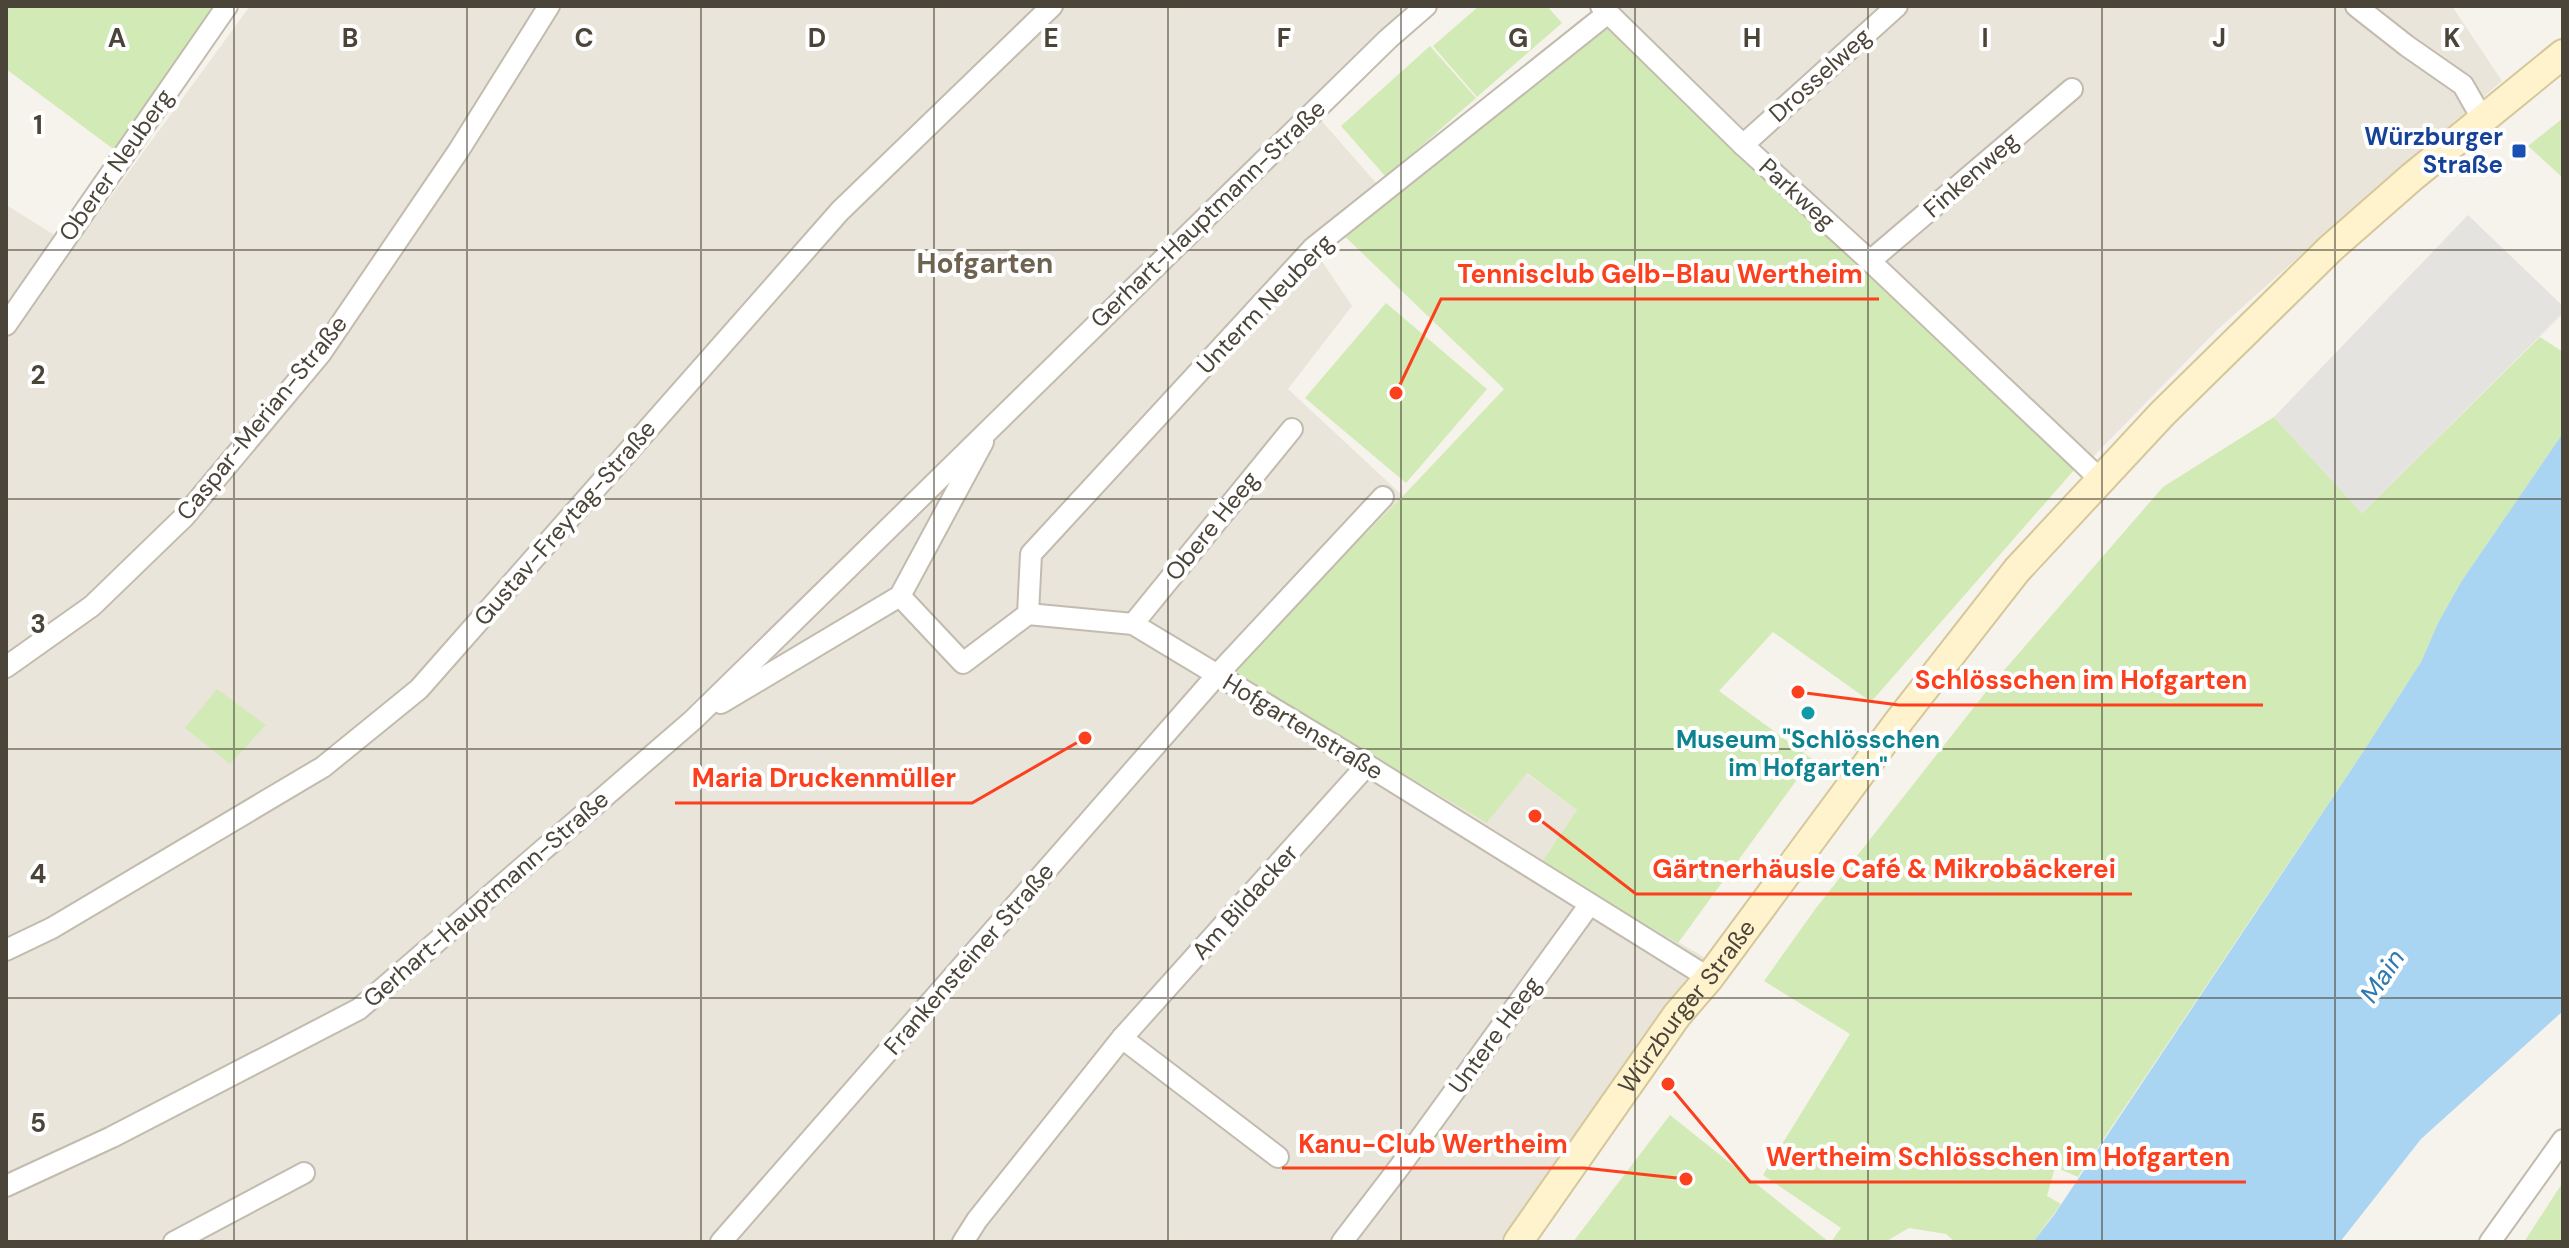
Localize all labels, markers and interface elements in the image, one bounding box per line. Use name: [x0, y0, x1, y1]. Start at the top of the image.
text: A: [108, 21, 126, 55]
text: B: [342, 21, 358, 55]
text: C: [574, 21, 594, 55]
text: D: [808, 21, 826, 55]
text: E: [1043, 21, 1059, 55]
text: F: [1277, 21, 1291, 55]
text: G: [1508, 21, 1528, 55]
text: H: [1743, 21, 1761, 55]
street label: Drosselweg: [1762, 21, 1877, 129]
text: I: [1981, 21, 1989, 55]
text: J: [2212, 21, 2226, 55]
text: K: [2444, 21, 2461, 55]
street label: Oberer Neuberg: [52, 82, 180, 247]
street label: Gerhart-Hauptmann-Straße: [1083, 93, 1332, 334]
text: 1: [33, 108, 43, 142]
place label: Würzburger Straße: [2364, 121, 2503, 180]
street label: Finkenweg: [1917, 125, 2025, 224]
marker: Würzburger Straße: [2510, 142, 2528, 160]
street label: Parkweg: [1753, 151, 1842, 236]
street label: Unterm Neuberg: [1190, 227, 1340, 380]
district label: Hofgarten: [917, 245, 1053, 282]
callout: Tennisclub Gelb-Blau Wertheim: [1441, 249, 1879, 299]
text: Tennisclub Gelb-Blau Wertheim: [1457, 257, 1863, 291]
street label: Caspar-Merian-Straße: [169, 309, 354, 527]
text: 2: [30, 358, 46, 392]
street label: Gustav-Freytag-Straße: [467, 414, 662, 632]
street label: Obere Heeg: [1158, 464, 1265, 587]
text: 3: [30, 607, 46, 641]
callout: Schlösschen im Hofgarten: [1899, 655, 2263, 705]
text: Schlösschen im Hofgarten: [1915, 663, 2247, 697]
street label: Hofgartenstraße: [1217, 667, 1389, 787]
marker: Museum "Schlösschen im Hofgarten": [1799, 704, 1817, 722]
place label: Museum "Schlösschen im Hofgarten": [1676, 724, 1940, 783]
callout: Maria Druckenmüller: [675, 753, 972, 803]
text: Maria Druckenmüller: [692, 761, 957, 795]
street label: Gerhart-Hauptmann-Straße: [357, 783, 615, 1014]
street label: Am Bildacker: [1185, 837, 1305, 966]
callout: Gärtnerhäusle Café & Mikrobäckerei: [1636, 844, 2132, 894]
text: Gärtnerhäusle Café & Mikrobäckerei: [1652, 852, 2116, 886]
street label: Frankensteiner Straße: [877, 856, 1060, 1061]
text: 4: [30, 857, 46, 891]
street label: Würzburger Straße: [1611, 913, 1762, 1099]
water label: Main: [2352, 943, 2412, 1009]
street label: Untere Heeg: [1442, 970, 1548, 1099]
text: 5: [30, 1106, 46, 1140]
callout: Kanu-Club Wertheim: [1282, 1118, 1584, 1168]
text: Kanu-Club Wertheim: [1298, 1127, 1568, 1161]
callout: Wertheim Schlösschen im Hofgarten: [1750, 1132, 2246, 1182]
text: Wertheim Schlösschen im Hofgarten: [1766, 1140, 2230, 1174]

